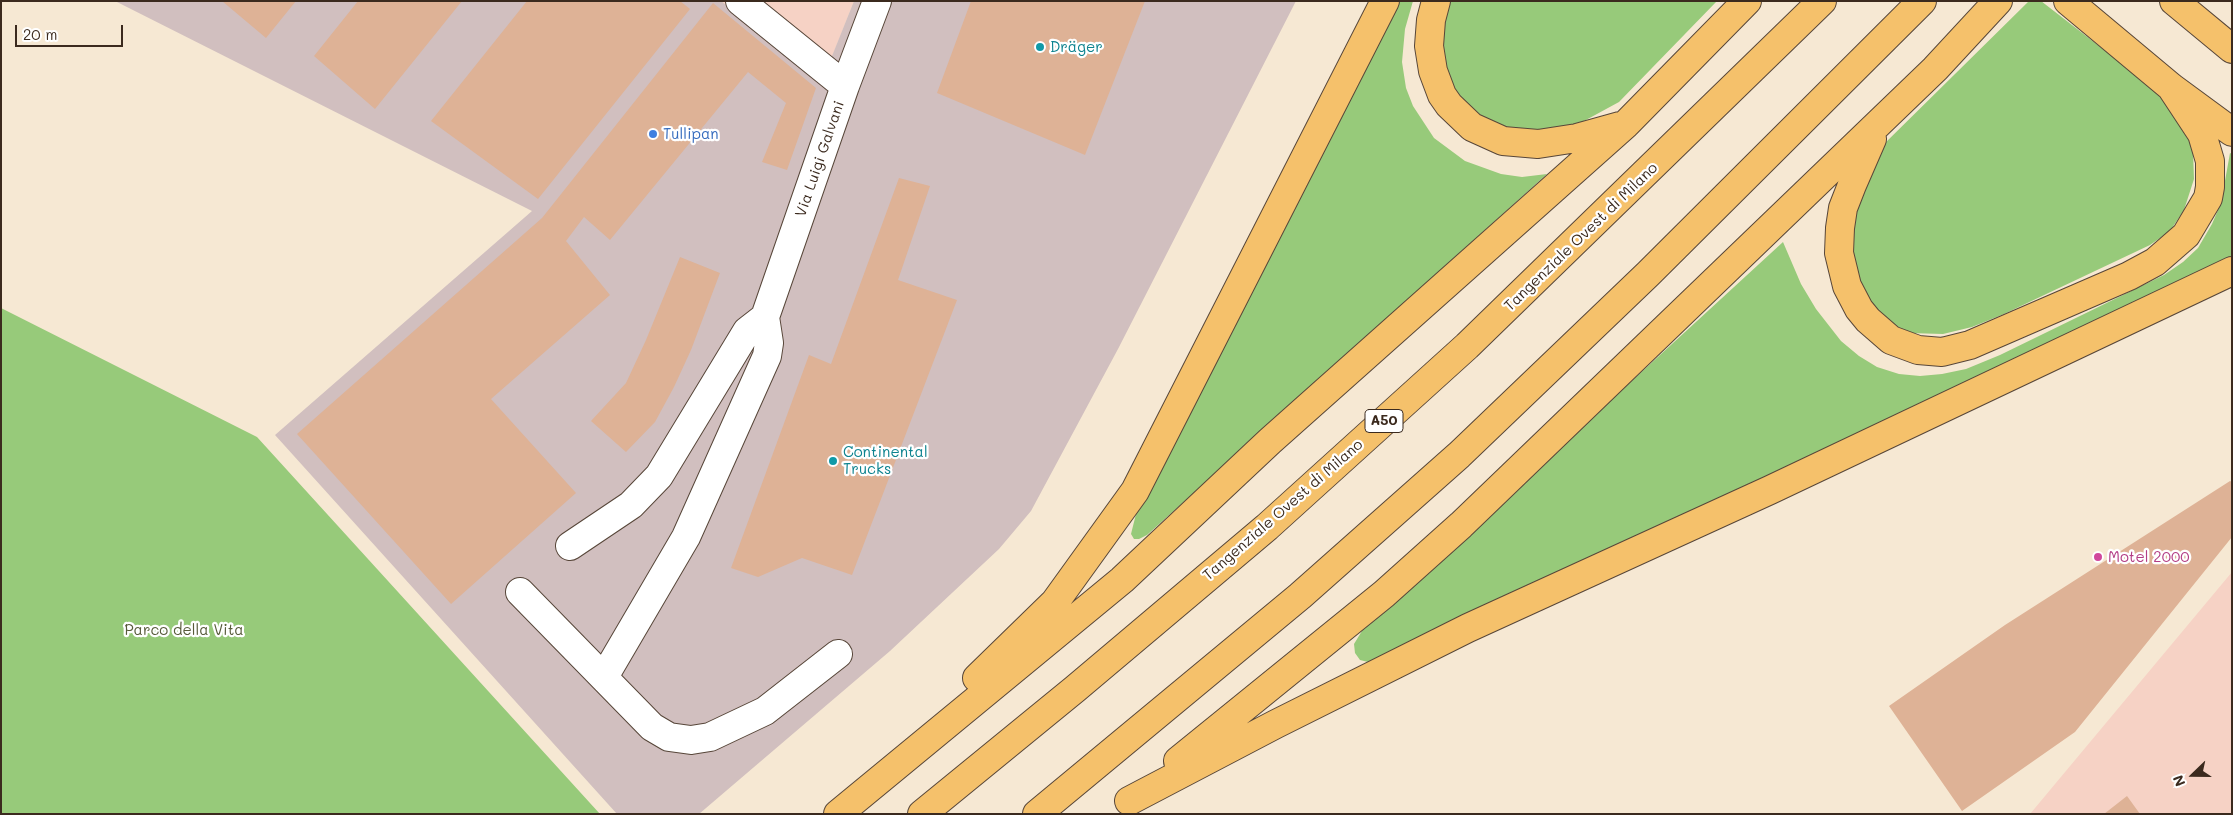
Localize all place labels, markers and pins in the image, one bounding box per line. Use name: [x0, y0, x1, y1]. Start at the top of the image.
place label: Dräger: [1050, 38, 1103, 56]
marker: Dräger: [1034, 41, 1046, 53]
place label: Tullipan: [663, 125, 719, 143]
marker: Tullipan: [647, 128, 659, 140]
place label: Continental Trucks: [843, 443, 928, 478]
marker: Continental Trucks: [827, 455, 839, 467]
place label: Motel 2000: [2108, 548, 2189, 566]
marker: Motel 2000: [2092, 551, 2104, 563]

